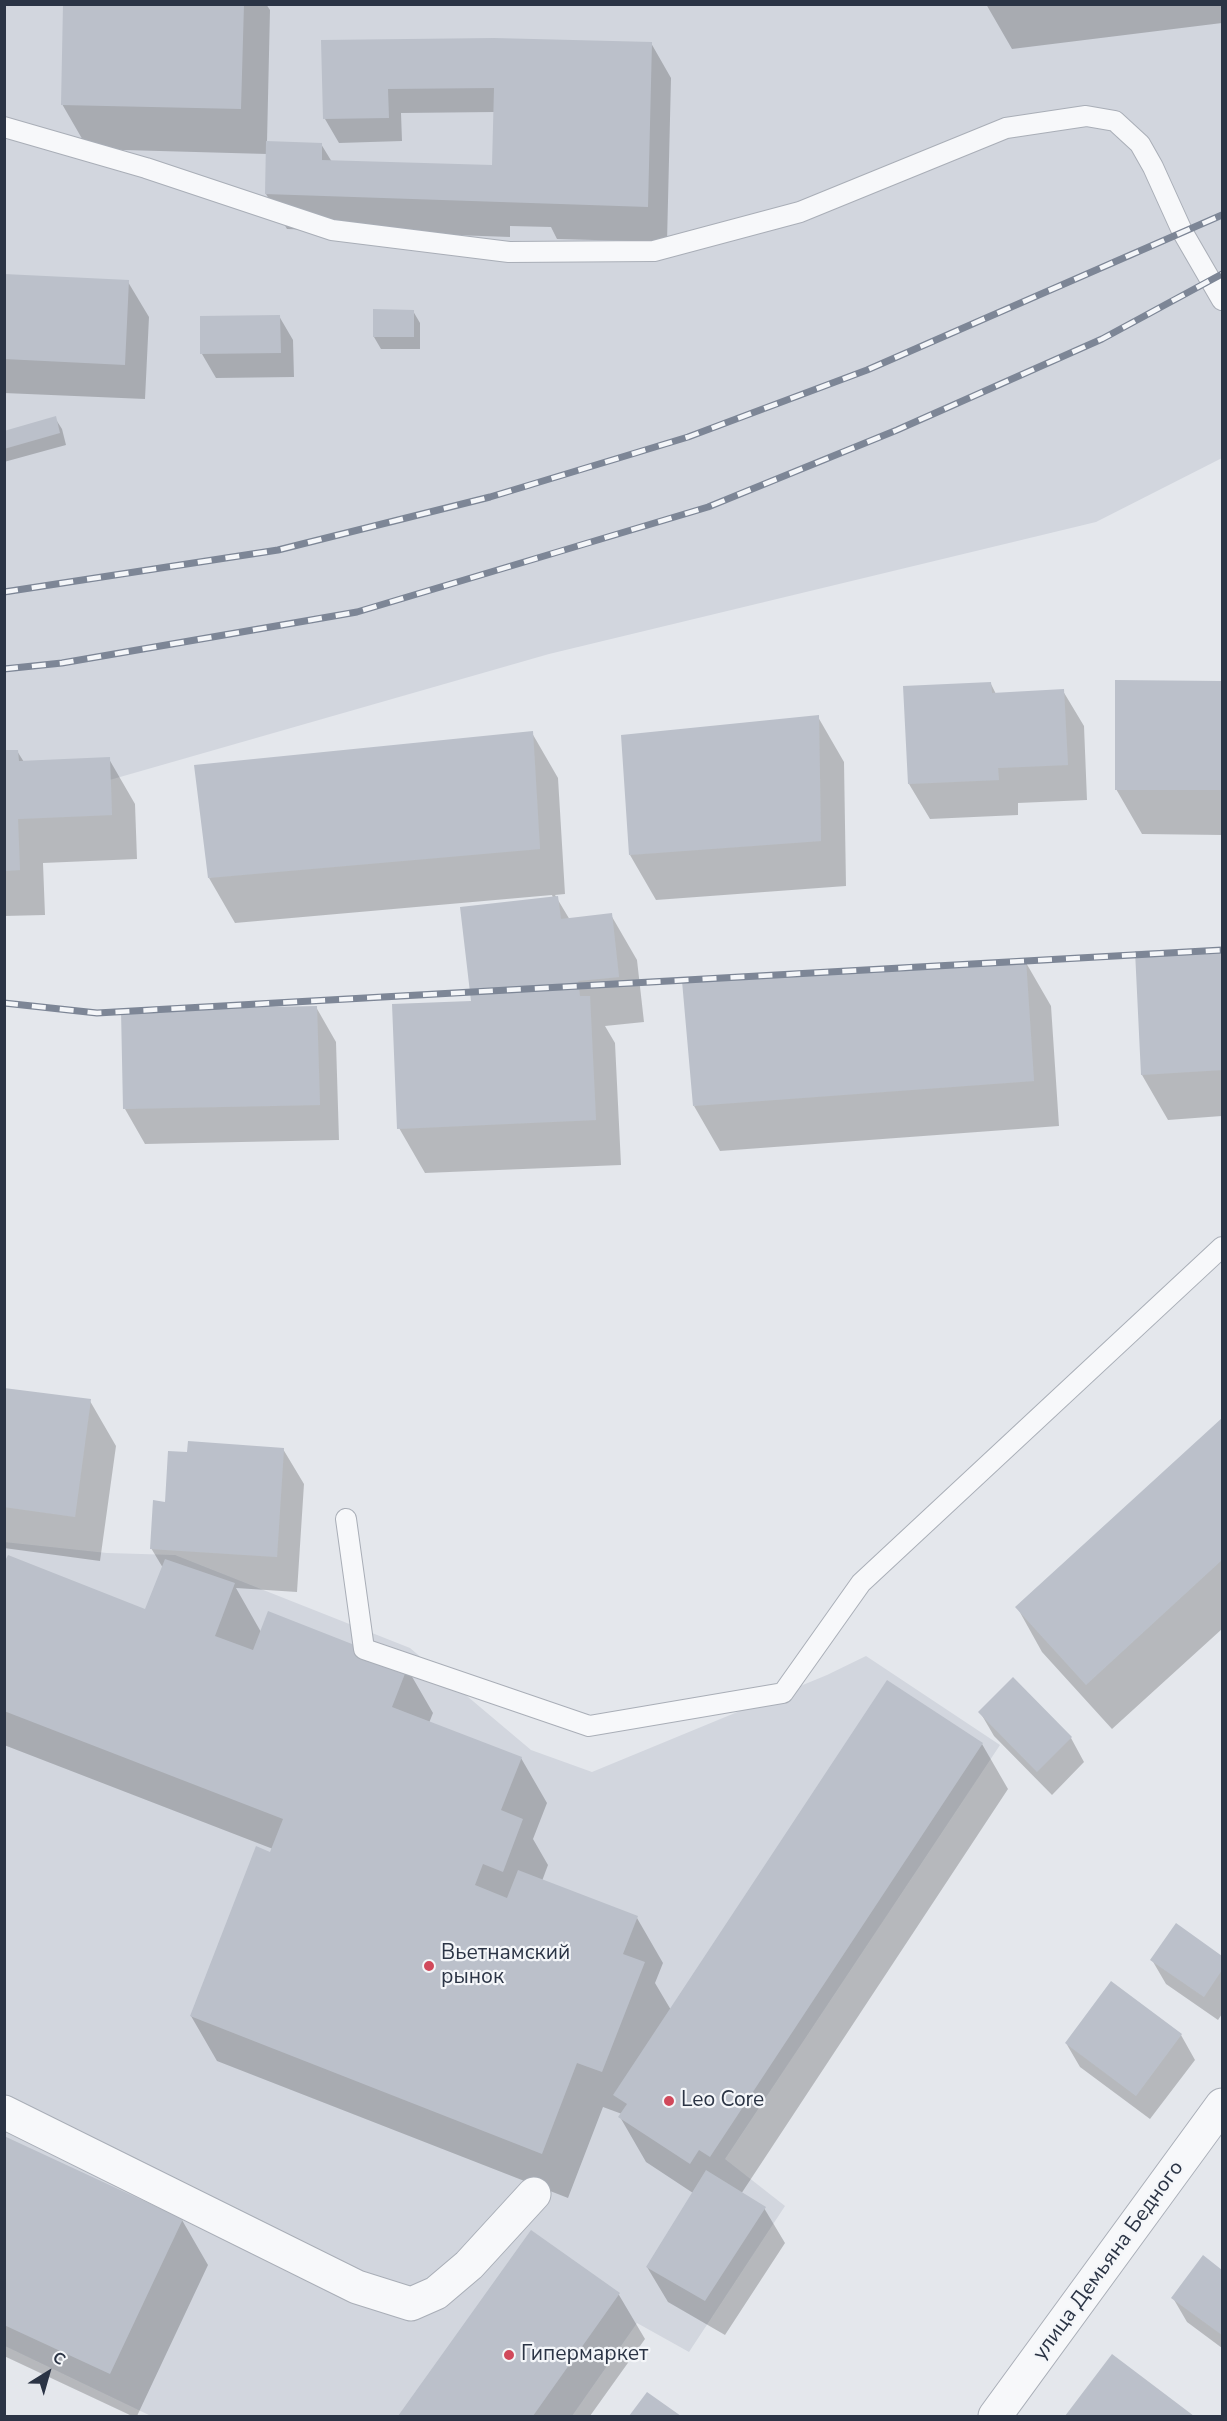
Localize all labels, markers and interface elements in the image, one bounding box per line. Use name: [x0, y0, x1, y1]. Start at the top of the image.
place label: Вьетнамский рынок: [441, 1941, 570, 1991]
marker: Вьетнамский рынок: [422, 1959, 436, 1973]
place label: Leo Core: [681, 2088, 764, 2114]
marker: Leo Core: [662, 2094, 676, 2108]
street label: улица Демьяна Бедного: [1028, 2156, 1190, 2366]
place label: Гипермаркет: [521, 2342, 648, 2368]
north arrow: [18, 2343, 78, 2403]
text: С: [48, 2347, 70, 2371]
marker: Гипермаркет: [502, 2348, 516, 2362]

